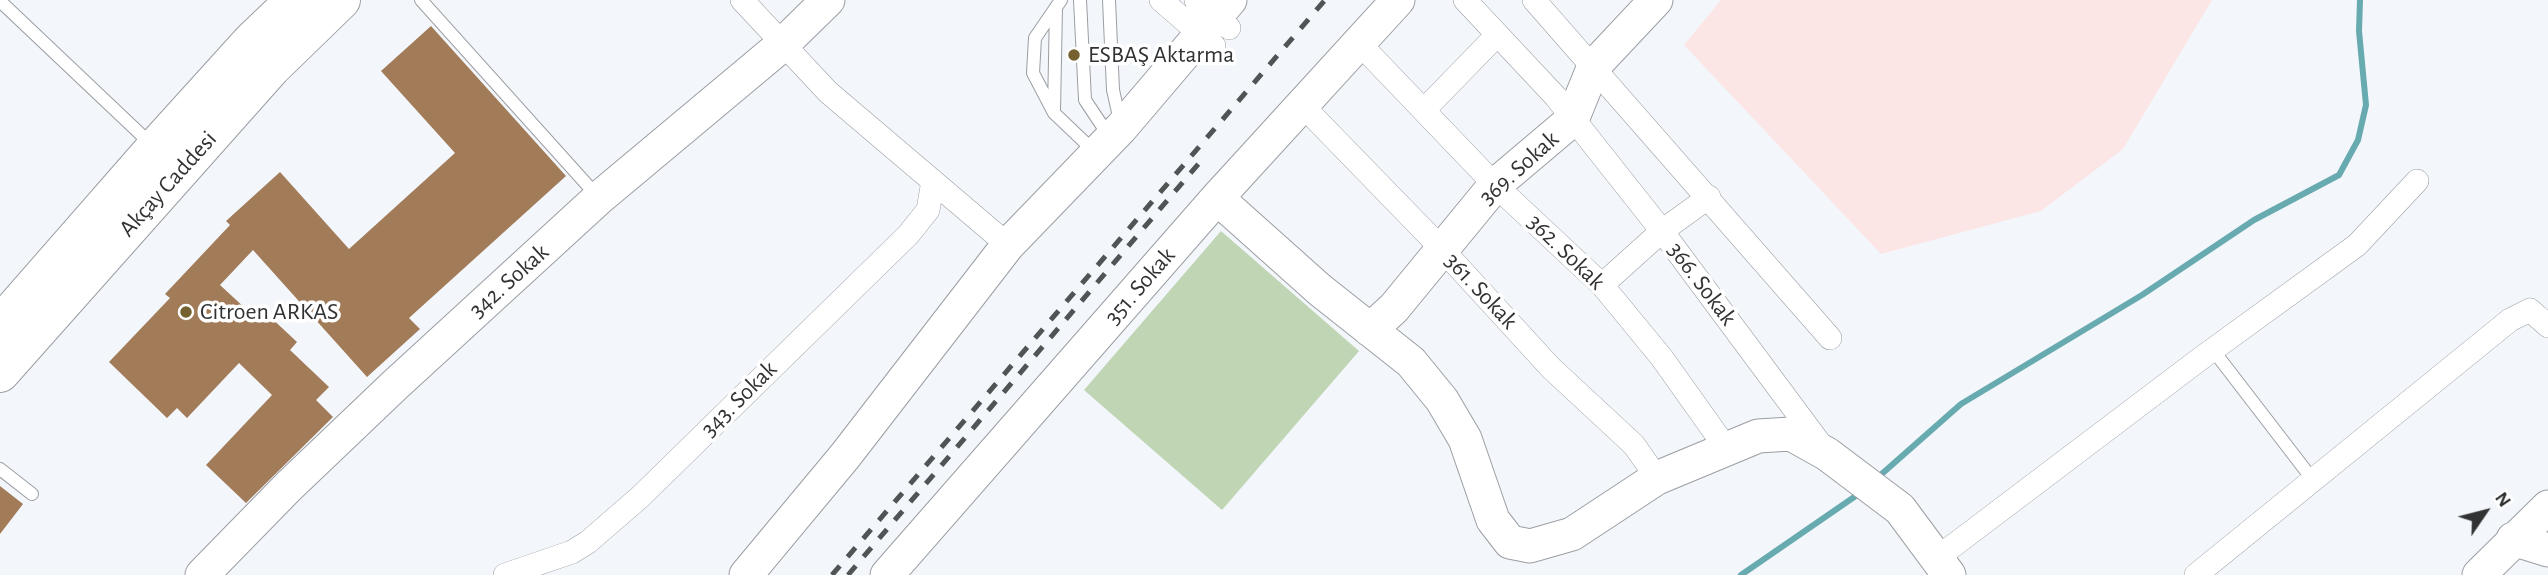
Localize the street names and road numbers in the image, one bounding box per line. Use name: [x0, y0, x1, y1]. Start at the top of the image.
street label: Akçay Caddesi: [113, 125, 223, 243]
street label: 369. Sokak: [1473, 125, 1565, 211]
street label: 362. Sokak: [1521, 208, 1611, 296]
street label: 366. Sokak: [1661, 237, 1743, 331]
street label: 342. Sokak: [463, 238, 555, 324]
street label: 351. Sokak: [1099, 242, 1181, 330]
street label: 361. Sokak: [1438, 247, 1524, 335]
street label: 343. Sokak: [695, 355, 783, 443]

